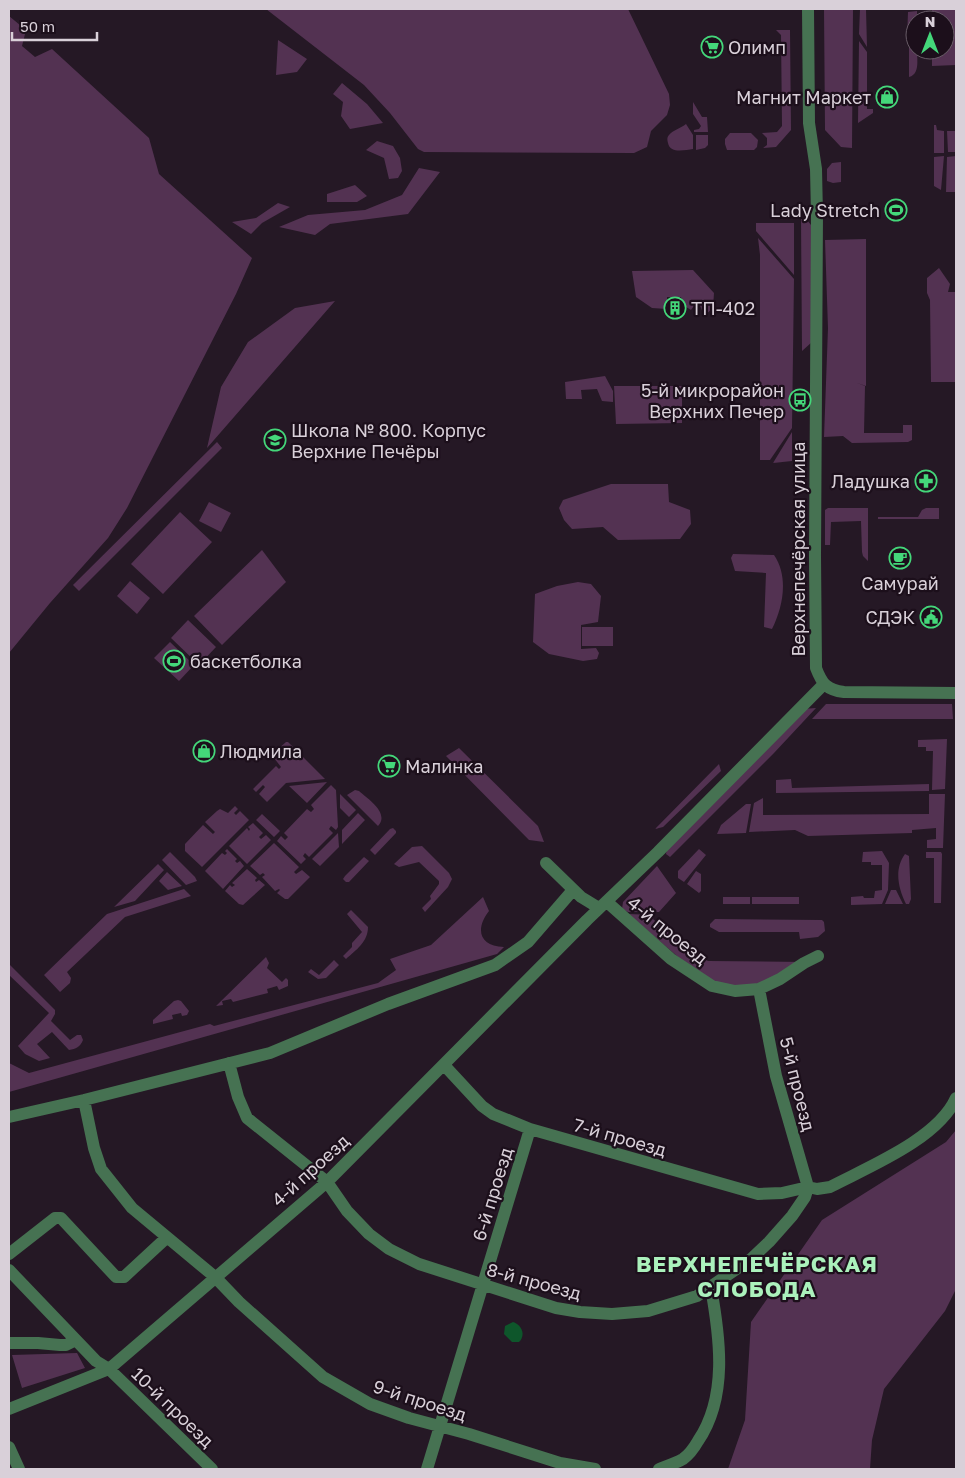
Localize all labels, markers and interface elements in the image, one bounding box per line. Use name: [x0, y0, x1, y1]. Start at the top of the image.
scale bar: [12, 10, 98, 42]
north arrow: [905, 10, 955, 60]
text: N: [925, 13, 935, 30]
text: 50 m: [20, 17, 55, 35]
supermarket icon: Олимп: [700, 35, 724, 59]
place label: Олимп: [728, 36, 786, 58]
shop icon: Магнит Маркет: [875, 85, 899, 109]
place label: Магнит Маркет: [736, 86, 871, 108]
sports icon: Lady Stretch: [884, 198, 908, 222]
place label: Lady Stretch: [770, 199, 880, 221]
building icon: ТП-402: [663, 296, 687, 320]
place label: ТП-402: [691, 297, 755, 319]
place label: 5-й микрорайон Верхних Печер: [641, 379, 784, 422]
bus stop icon: 5-й микрорайон Верхних Печер: [788, 388, 812, 412]
place label: Школа № 800. Корпус Верхние Печёры: [291, 419, 486, 462]
school or university icon: Школа № 800. Корпус Верхние Печёры: [263, 428, 287, 452]
street label: Верхнепечёрская улица: [787, 442, 809, 656]
pharmacy icon: Ладушка: [914, 469, 938, 493]
place label: Ладушка: [831, 470, 910, 492]
cafe icon: Самурай: [888, 546, 912, 570]
place label: Самурай: [861, 572, 939, 594]
public building icon: СДЭК: [919, 605, 943, 629]
place label: СДЭК: [866, 606, 915, 628]
sports icon: баскетболка: [162, 649, 186, 673]
place label: баскетболка: [190, 650, 302, 672]
shop icon: Людмила: [192, 739, 216, 763]
place label: Людмила: [220, 740, 302, 762]
supermarket icon: Малинка: [377, 754, 401, 778]
place label: Малинка: [405, 755, 483, 777]
street label: 4-й проезд: [623, 891, 713, 969]
street label: 5-й проезд: [776, 1035, 820, 1133]
street label: 7-й проезд: [571, 1113, 669, 1161]
street label: 4-й проезд: [267, 1129, 353, 1211]
street label: 6-й проезд: [467, 1144, 517, 1243]
district label: ВЕРХНЕПЕЧЁРСКАЯ СЛОБОДА: [636, 1250, 878, 1302]
street label: 8-й проезд: [484, 1258, 584, 1304]
street label: 10-й проезд: [127, 1362, 219, 1452]
street label: 9-й проезд: [371, 1375, 469, 1425]

